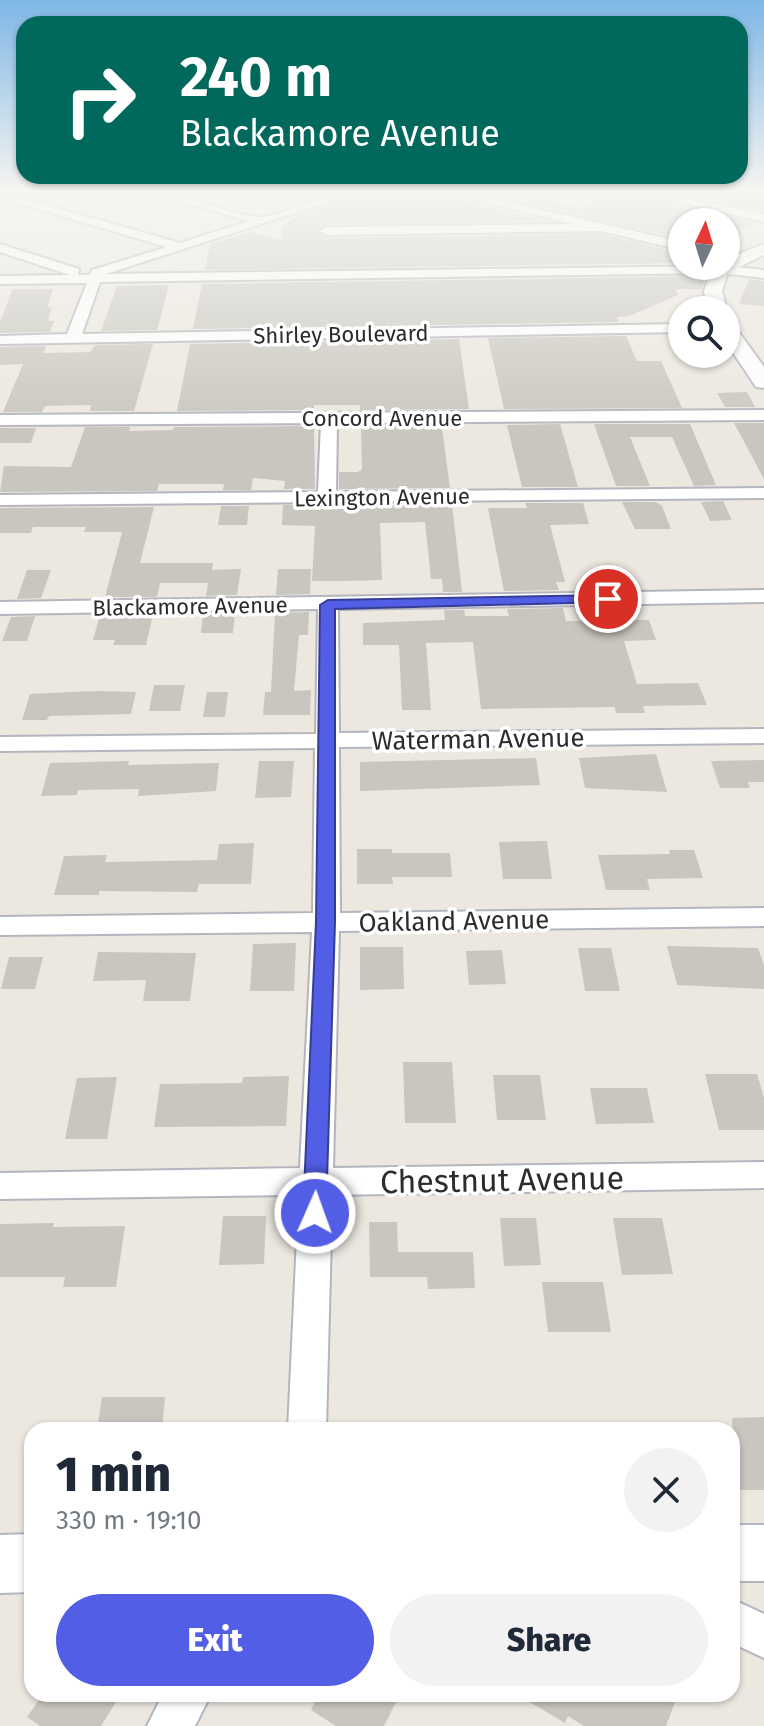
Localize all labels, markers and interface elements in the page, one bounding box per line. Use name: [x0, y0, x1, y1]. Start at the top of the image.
text: 240 m: [180, 44, 332, 111]
icon: right: [48, 48, 152, 152]
text: Blackamore Avenue: [180, 112, 500, 156]
north arrow: [668, 208, 740, 280]
map controls: [668, 208, 740, 368]
button: search: [668, 296, 740, 368]
street label: Shirley Boulevard: [253, 319, 429, 350]
street label: Concord Avenue: [302, 405, 462, 432]
street label: Lexington Avenue: [294, 482, 470, 513]
pin: [574, 565, 642, 633]
icon: arrive: [586, 577, 630, 621]
street label: Blackamore Avenue: [92, 591, 288, 622]
street label: Waterman Avenue: [371, 722, 585, 757]
street label: Oakland Avenue: [358, 904, 550, 939]
street label: Chestnut Avenue: [380, 1159, 624, 1201]
position arrow: [273, 1171, 357, 1255]
text: 1 min: [56, 1446, 171, 1504]
button: close: [624, 1448, 708, 1532]
text: 330 m · 19:10: [56, 1505, 202, 1536]
button: Exit: [56, 1594, 374, 1686]
button: Share: [390, 1594, 708, 1686]

